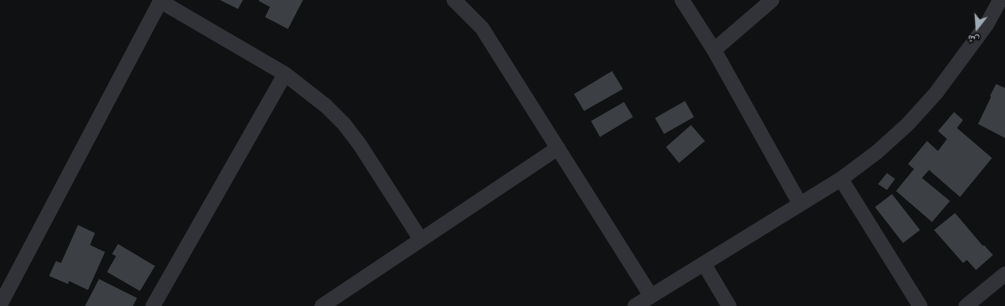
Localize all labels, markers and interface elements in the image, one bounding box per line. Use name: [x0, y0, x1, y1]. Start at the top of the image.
north arrow: [957, 8, 997, 48]
text: ش: [966, 33, 981, 47]

